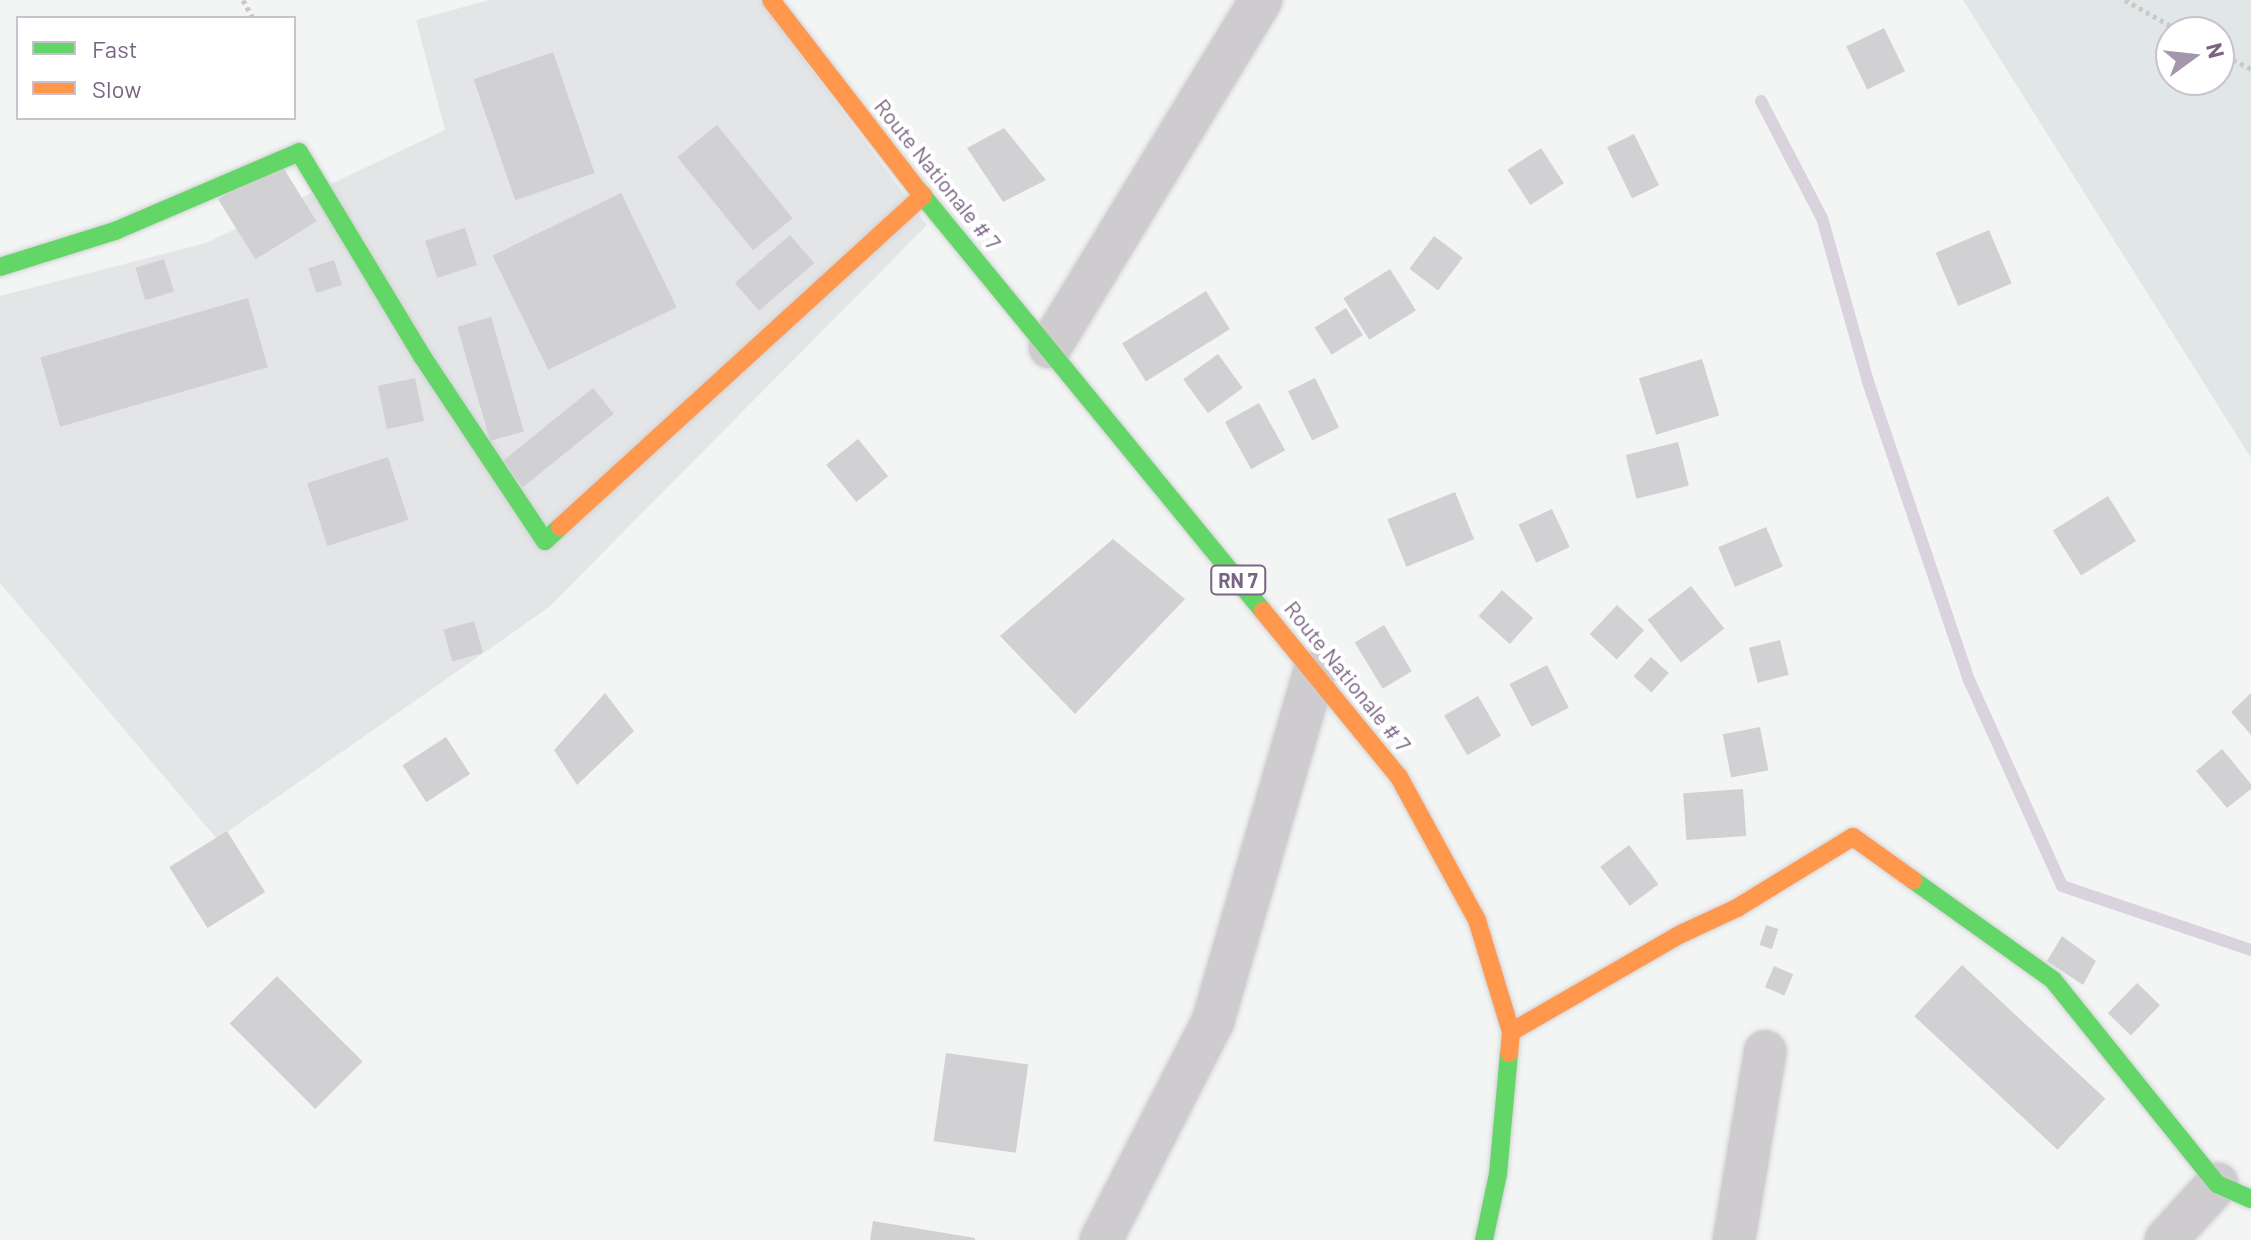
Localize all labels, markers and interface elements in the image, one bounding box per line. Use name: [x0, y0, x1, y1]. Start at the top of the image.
legend: [16, 16, 296, 120]
north arrow: [2155, 16, 2235, 96]
text: Fast: [92, 34, 137, 63]
text: N: [2202, 40, 2231, 61]
text: Slow: [92, 74, 141, 103]
street label: Route Nationale # 7: [869, 93, 1007, 255]
road number: RN 7: [1210, 564, 1266, 596]
street label: Route Nationale # 7: [1279, 595, 1417, 757]

